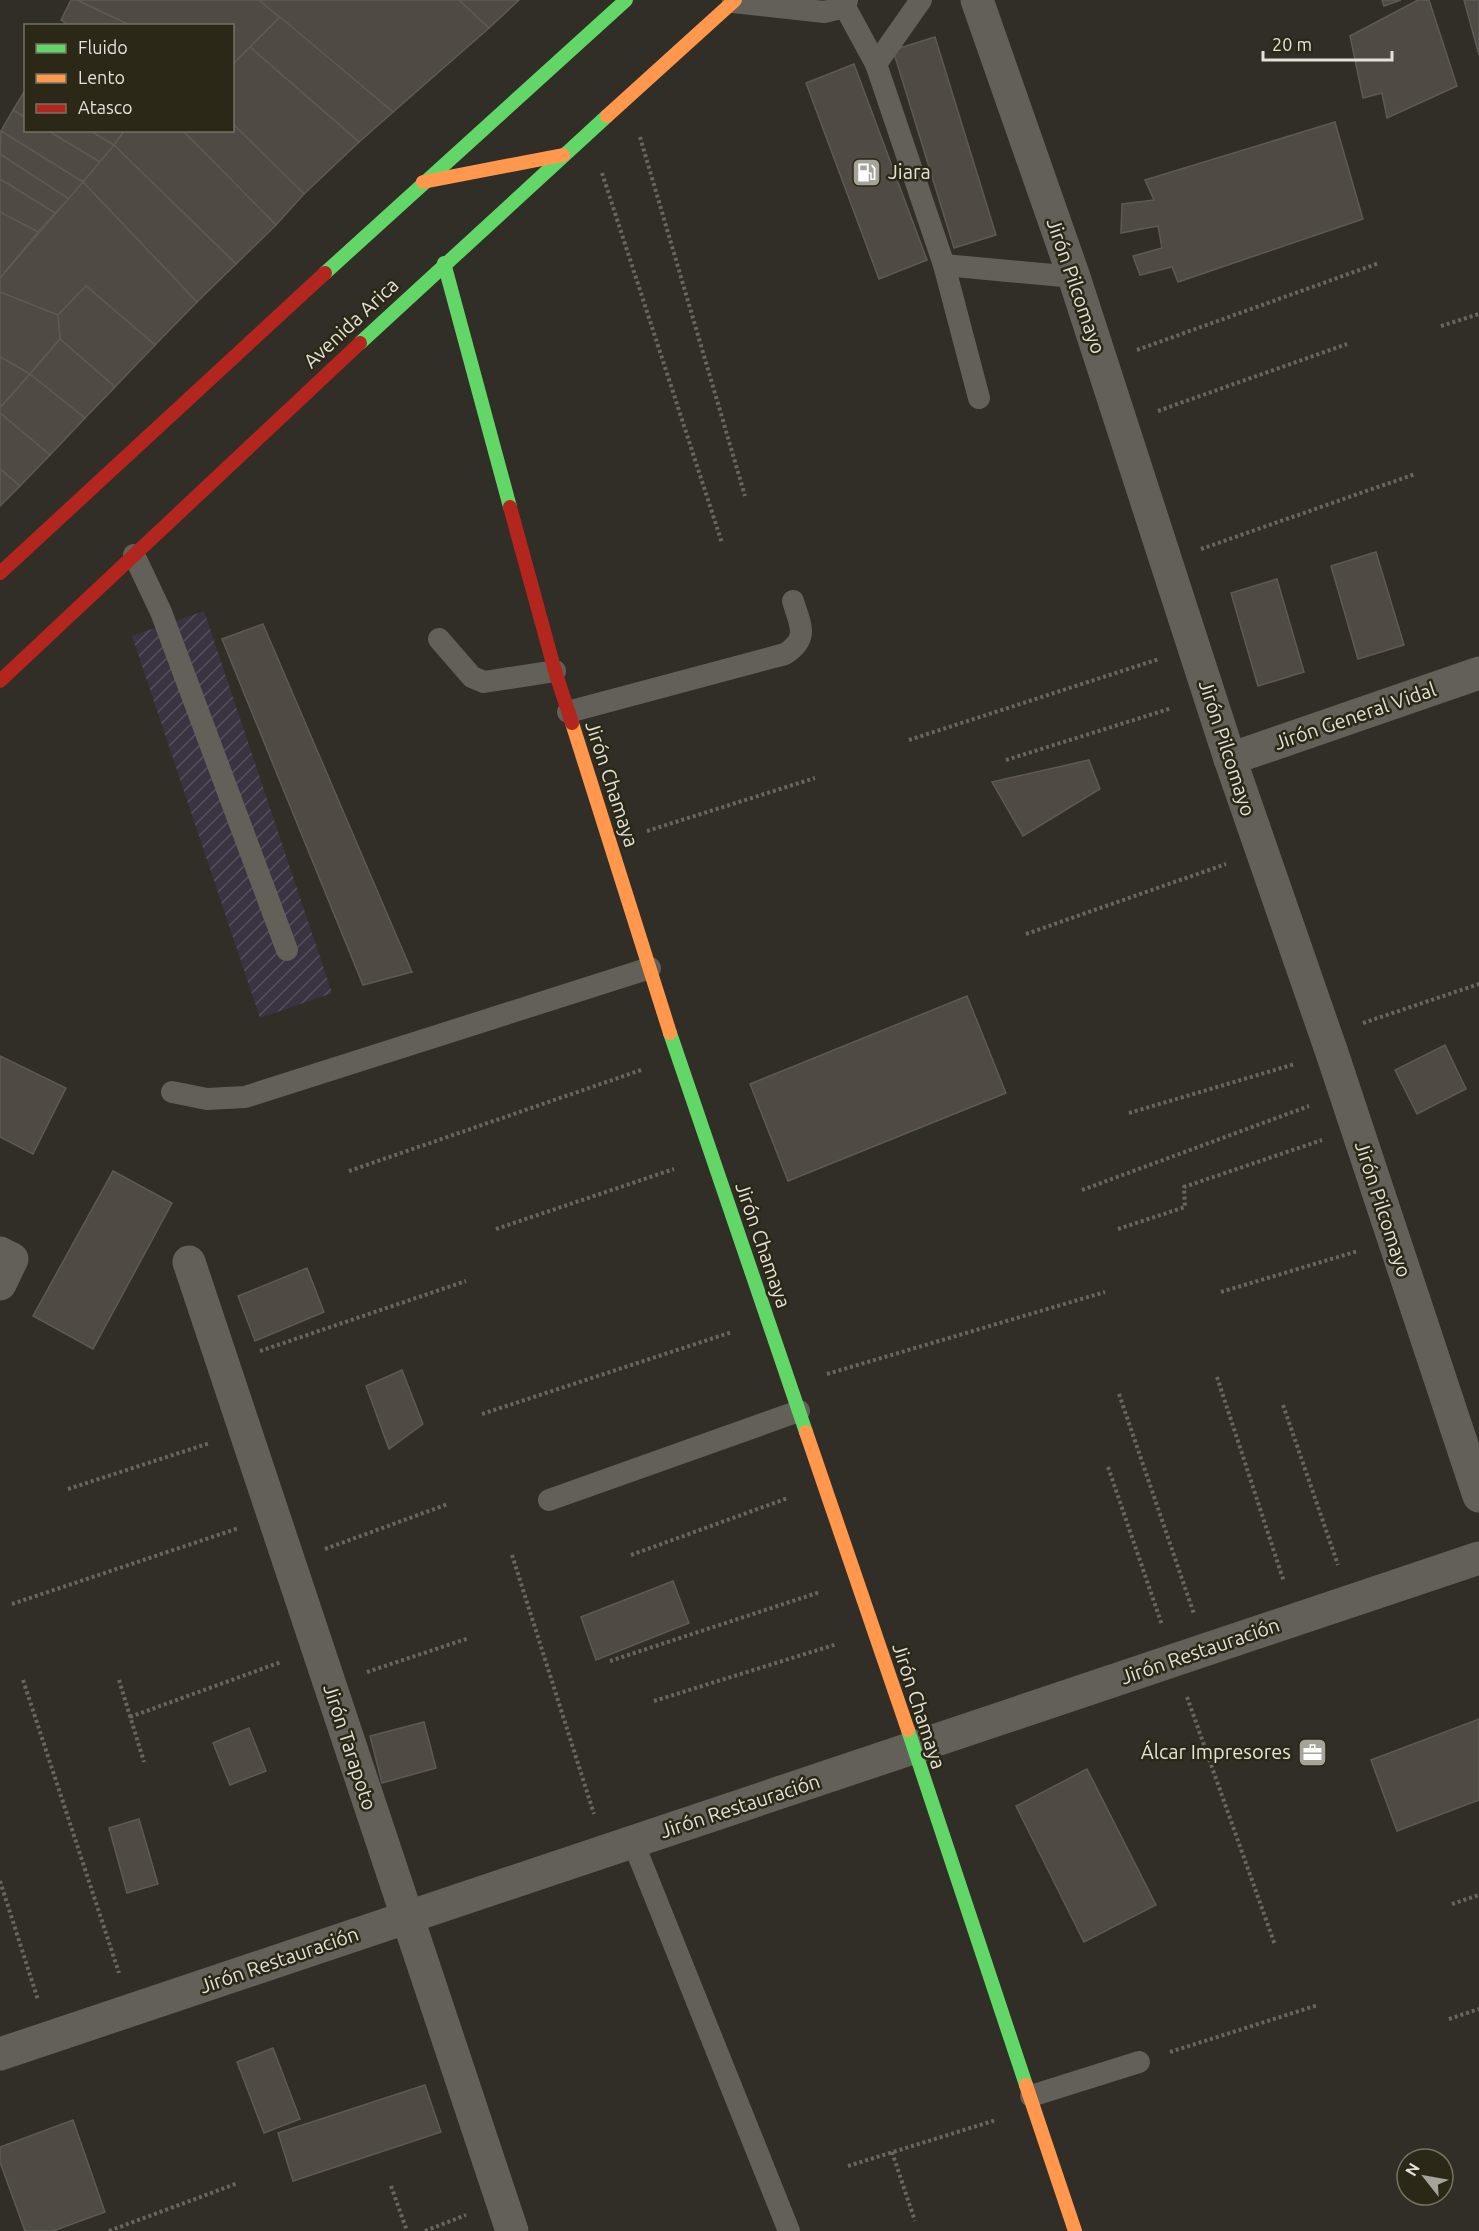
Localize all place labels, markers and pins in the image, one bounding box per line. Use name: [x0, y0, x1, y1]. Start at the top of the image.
fuel station icon: Jiara: [851, 156, 883, 188]
place label: Jiara: [888, 160, 931, 183]
office icon: Álcar Impresores: [1296, 1736, 1328, 1768]
place label: Álcar Impresores: [1141, 1740, 1291, 1763]

